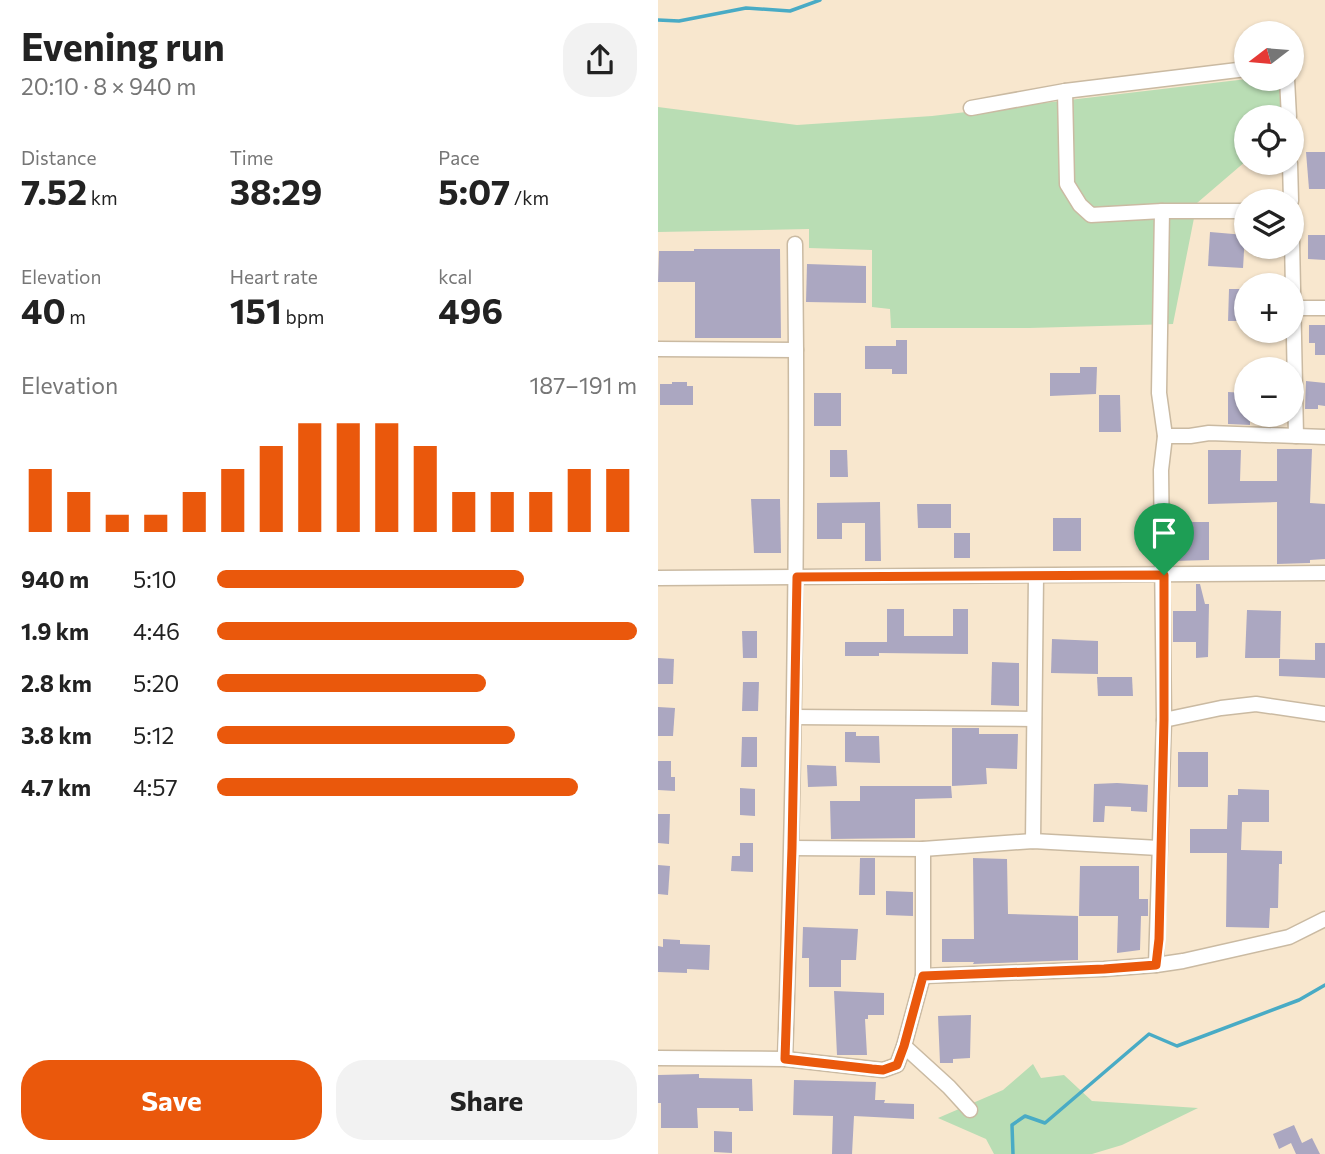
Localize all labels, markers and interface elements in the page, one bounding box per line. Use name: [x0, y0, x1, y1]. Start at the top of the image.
north arrow: [1234, 21, 1304, 91]
map controls: [1234, 21, 1304, 427]
text: Evening run: [21, 22, 225, 69]
button: share: [563, 23, 637, 97]
text: 20:10 · 8 × 940 m: [21, 72, 196, 100]
button: locate: [1234, 105, 1304, 175]
text: Distance: [21, 146, 97, 169]
text: Time: [230, 146, 273, 169]
text: Pace: [438, 146, 480, 169]
text: 7.52: [21, 169, 87, 212]
text: 38:29: [230, 169, 322, 212]
text: 5:07: [438, 169, 510, 212]
text: km: [87, 186, 118, 209]
text: /km: [510, 186, 549, 209]
button: layers: [1234, 189, 1304, 259]
text: Elevation: [21, 265, 101, 288]
text: Heart rate: [230, 265, 318, 288]
text: kcal: [438, 265, 472, 288]
button: +: [1234, 273, 1304, 343]
text: 40: [21, 288, 66, 331]
text: 151: [230, 288, 282, 331]
text: 496: [438, 288, 503, 331]
text: m: [66, 305, 86, 328]
text: bpm: [282, 305, 324, 328]
button: −: [1234, 357, 1304, 427]
text: Elevation: [21, 371, 118, 399]
text: 187–191 m: [530, 371, 637, 399]
pin: [1134, 503, 1194, 575]
icon: arrive: [1145, 514, 1183, 552]
text: 940 m: [21, 565, 89, 593]
text: 5:10: [133, 565, 176, 593]
text: 1.9 km: [21, 617, 89, 645]
text: 4:46: [133, 617, 180, 645]
text: 2.8 km: [21, 669, 92, 697]
text: 5:20: [133, 669, 179, 697]
text: 3.8 km: [21, 721, 92, 749]
text: 5:12: [133, 721, 174, 749]
text: 4.7 km: [21, 773, 91, 801]
text: 4:57: [133, 773, 178, 801]
button: Save: [21, 1060, 322, 1140]
button: Share: [336, 1060, 637, 1140]

